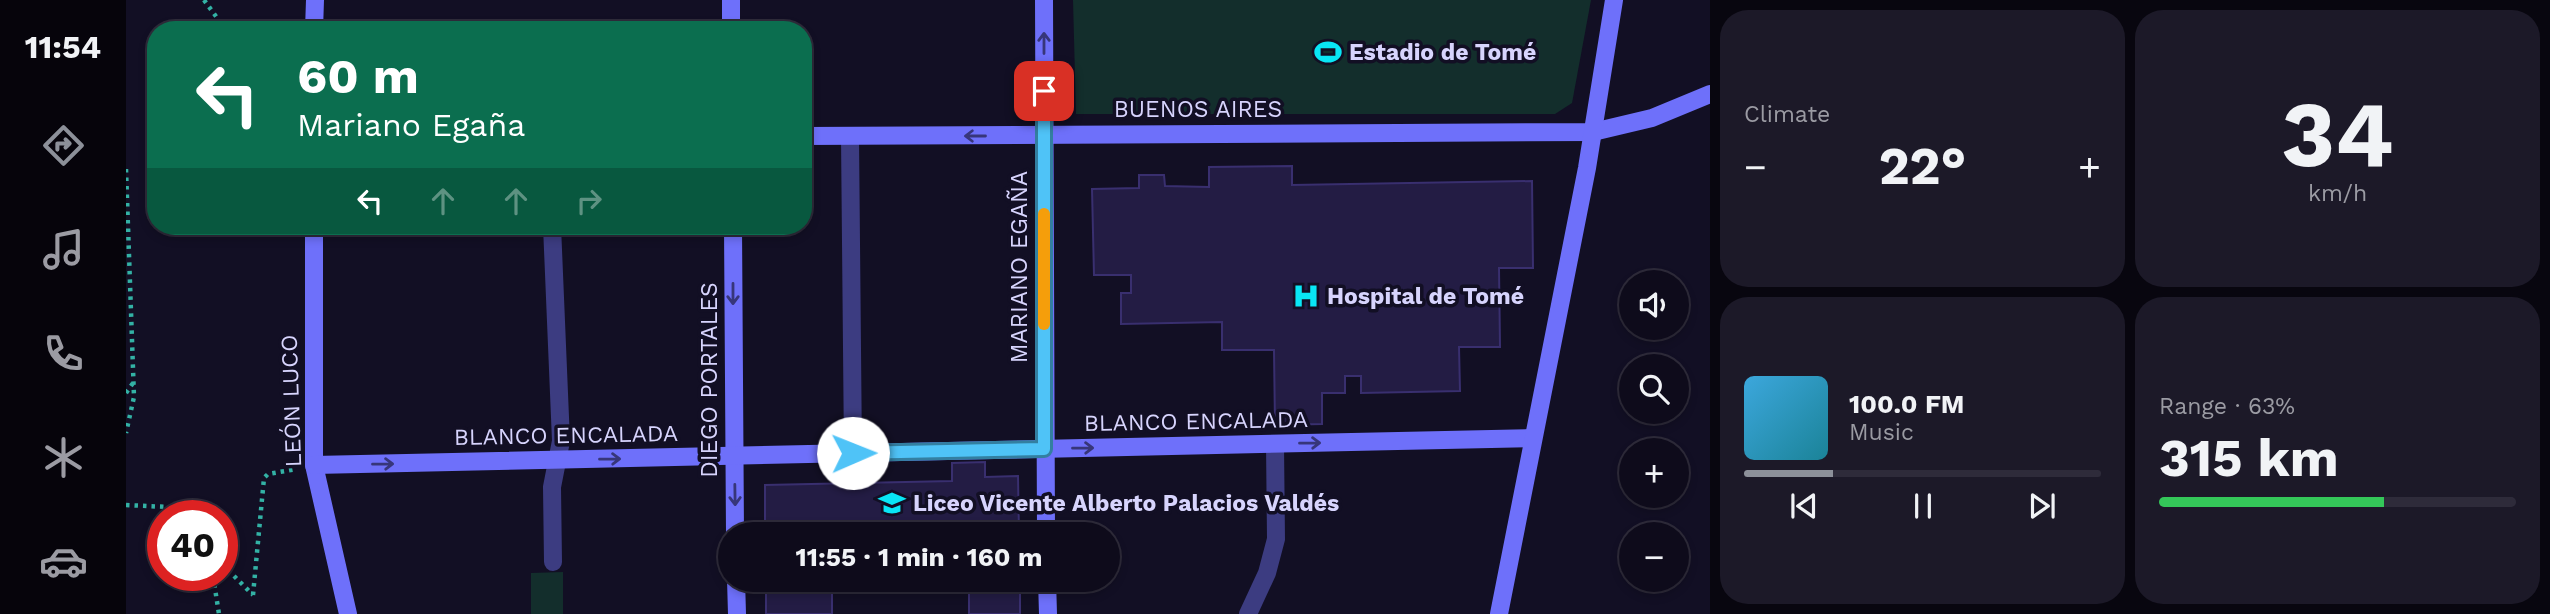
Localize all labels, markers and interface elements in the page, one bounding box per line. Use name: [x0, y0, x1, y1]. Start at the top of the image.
text: 11:54: [25, 28, 101, 66]
one-way arrow: [1037, 32, 1051, 55]
sports icon: Estadio de Tomé: [1313, 37, 1343, 67]
place label: Estadio de Tomé: [1349, 39, 1536, 66]
text: 60 m: [297, 47, 419, 105]
icon: left: [182, 49, 273, 140]
pin: [1014, 61, 1074, 121]
icon: arrive: [1025, 72, 1063, 110]
text: 34: [2281, 81, 2394, 188]
street label: BUENOS AIRES: [1114, 96, 1282, 123]
text: Climate: [1744, 101, 1830, 128]
text: Mariano Egaña: [297, 106, 525, 144]
icon: directions: [39, 121, 88, 170]
one-way arrow: [964, 129, 987, 143]
text: 22°: [1879, 136, 1966, 197]
text: −: [1744, 145, 1767, 189]
text: +: [2078, 145, 2101, 189]
street label: MARIANO EGAÑA: [1006, 171, 1033, 363]
text: km/h: [2308, 180, 2367, 207]
icon: left: [351, 182, 389, 220]
icon: ahead: [424, 182, 462, 220]
icon: ahead: [497, 182, 535, 220]
icon: right: [570, 182, 608, 220]
icon: music: [39, 225, 88, 274]
map controls: [1619, 270, 1689, 592]
button: sound: [1619, 270, 1689, 340]
hospital icon: Hospital de Tomé: [1291, 281, 1321, 311]
street label: DIEGO PORTALES: [696, 282, 723, 478]
one-way arrow: [726, 282, 740, 305]
place label: Hospital de Tomé: [1327, 283, 1524, 310]
icon: phone: [39, 329, 88, 378]
street label: LEÓN LUCO: [275, 334, 307, 468]
button: search: [1619, 354, 1689, 424]
text: 100.0 FM: [1849, 389, 1965, 419]
text: Range · 63%: [2159, 393, 2295, 420]
street label: BLANCO ENCALADA: [1084, 406, 1308, 437]
position arrow: [816, 416, 890, 490]
text: Music: [1849, 419, 1914, 446]
street label: BLANCO ENCALADA: [454, 420, 678, 451]
text: 315 km: [2159, 428, 2339, 489]
icon: climate: [39, 433, 88, 482]
one-way arrow: [1298, 436, 1321, 450]
button: +: [1619, 438, 1689, 508]
one-way arrow: [1071, 441, 1094, 455]
one-way arrow: [598, 452, 621, 466]
one-way arrow: [371, 457, 394, 471]
one-way arrow: [728, 483, 741, 506]
icon: previous: [1785, 487, 1823, 525]
icon: pause: [1904, 487, 1942, 525]
icon: next: [2023, 487, 2061, 525]
school or university icon: Liceo Vicente Alberto Palacios Valdés: [877, 488, 907, 518]
place label: Liceo Vicente Alberto Palacios Valdés: [913, 490, 1339, 517]
speed limit sign: 40: [147, 500, 238, 591]
button: −: [1619, 522, 1689, 592]
icon: car: [39, 537, 88, 586]
text: 11:55 · 1 min · 160 m: [796, 542, 1042, 572]

